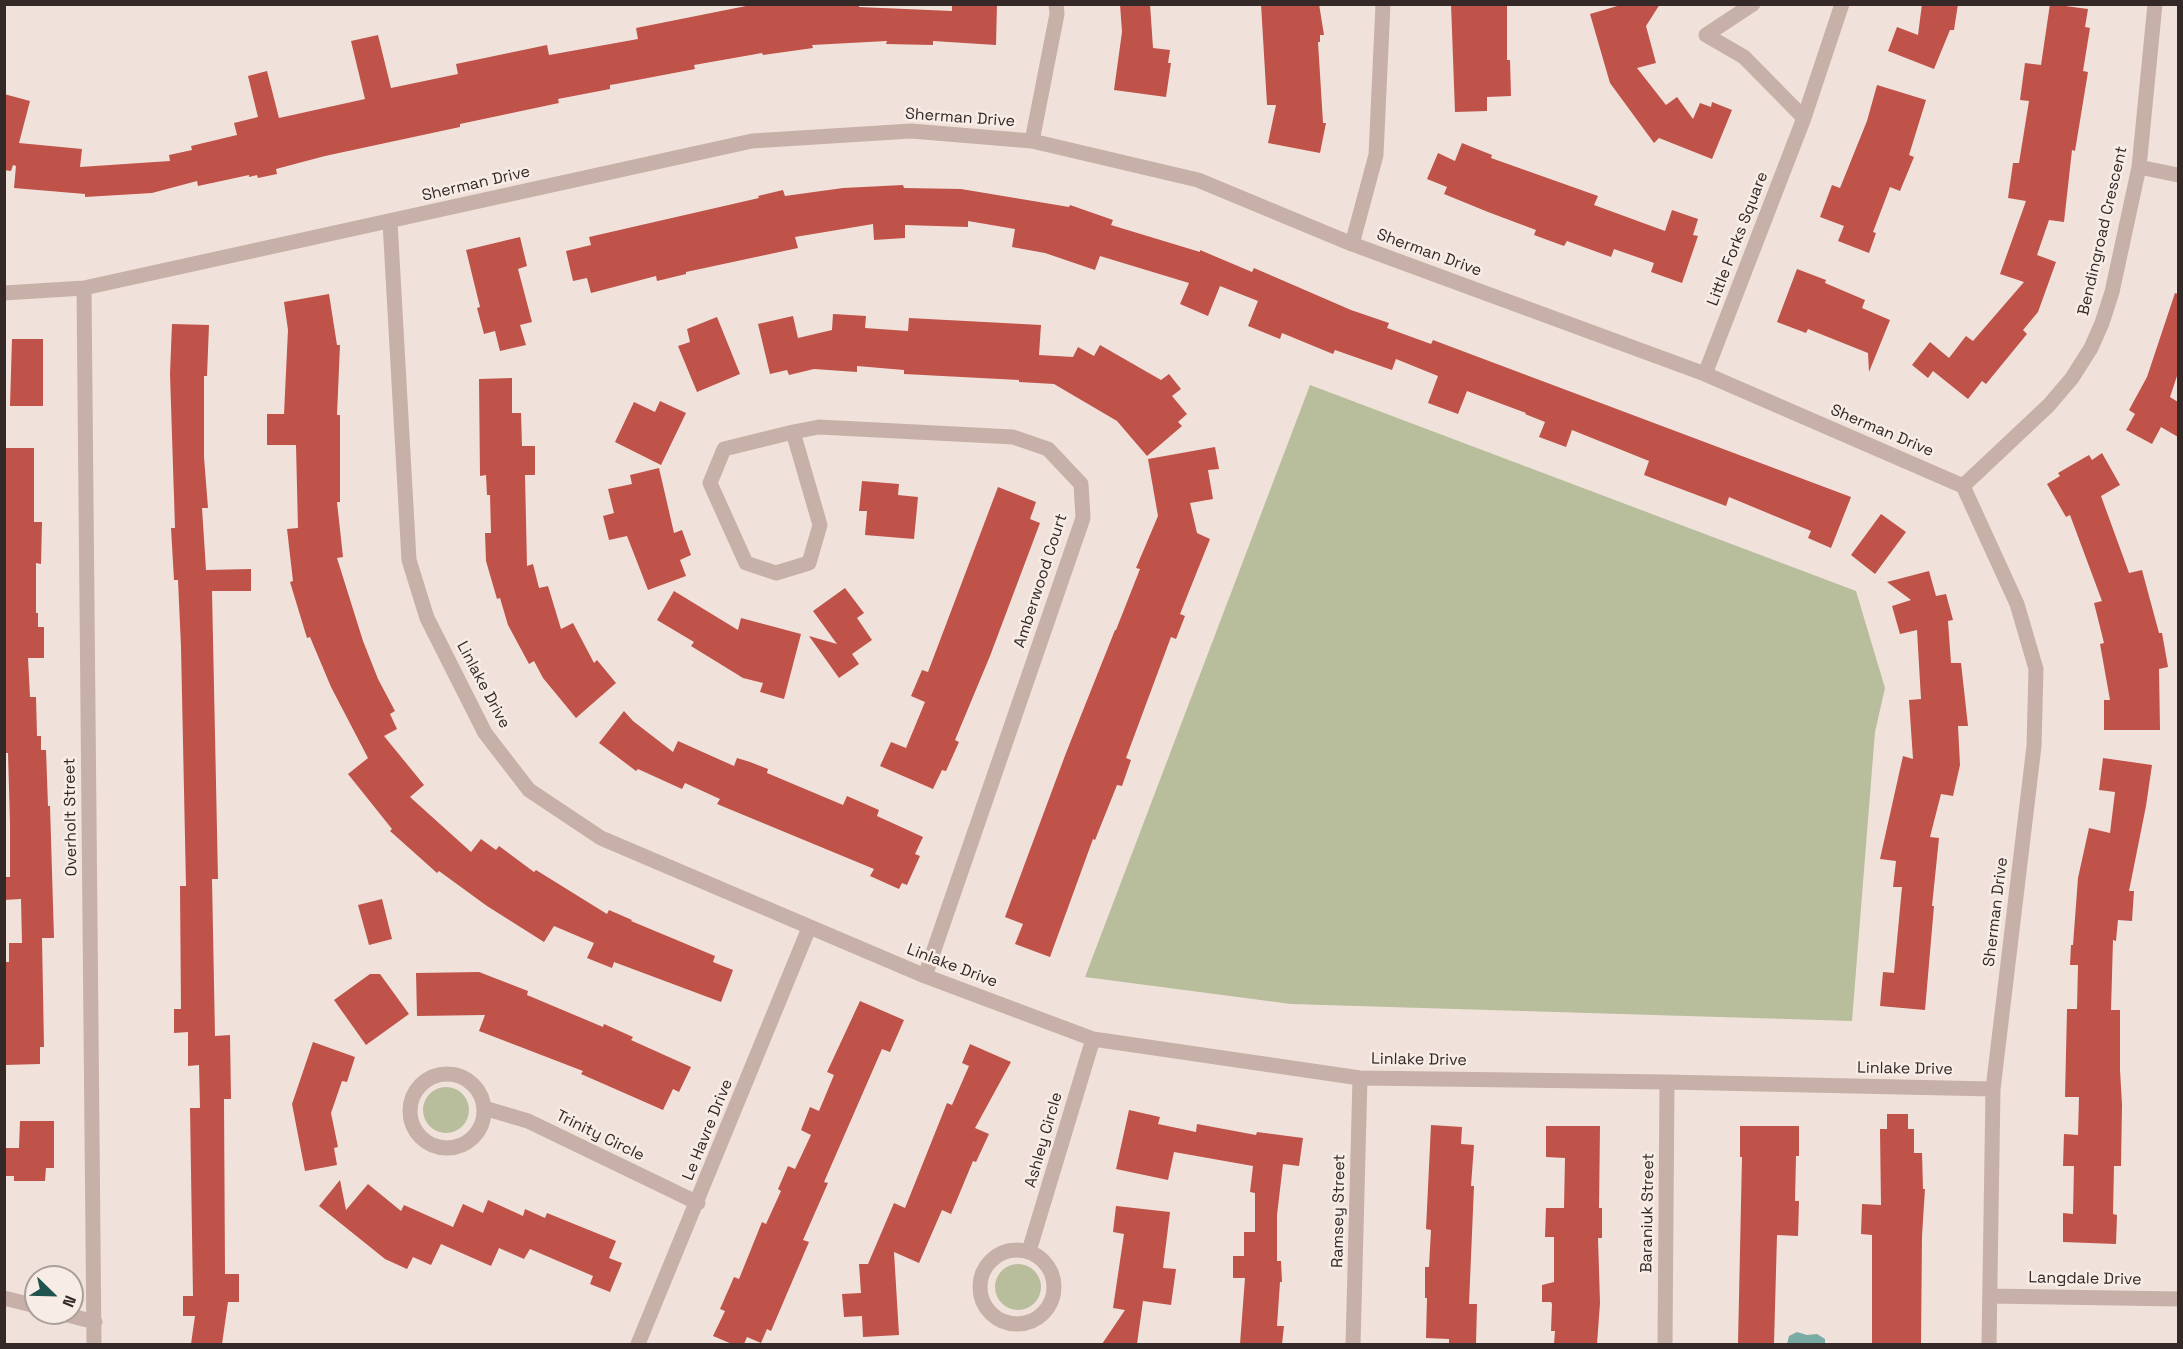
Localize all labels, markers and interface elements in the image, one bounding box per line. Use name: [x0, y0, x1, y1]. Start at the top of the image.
street label: Sherman Drive: [904, 105, 1016, 131]
street label: Bendingroad Crescent: [2074, 145, 2132, 317]
street label: Sherman Drive: [420, 162, 532, 206]
street label: Little Forks Square: [1704, 169, 1772, 309]
street label: Sherman Drive: [1374, 225, 1484, 281]
street label: Sherman Drive: [1827, 401, 1937, 461]
street label: Amberwood Court: [1010, 512, 1072, 650]
street label: Linlake Drive: [452, 638, 514, 732]
street label: Overholt Street: [60, 758, 82, 876]
street label: Sherman Drive: [1980, 856, 2012, 968]
street label: Linlake Drive: [904, 940, 1000, 992]
street label: Linlake Drive: [1371, 1050, 1467, 1070]
street label: Linlake Drive: [1857, 1059, 1953, 1079]
street label: Le Havre Drive: [679, 1076, 737, 1184]
street label: Ashley Circle: [1021, 1090, 1067, 1190]
street label: Trinity Circle: [553, 1106, 647, 1166]
street label: Baraniuk Street: [1637, 1153, 1659, 1273]
street label: Ramsey Street: [1328, 1154, 1350, 1268]
north arrow: [24, 1265, 84, 1325]
street label: Langdale Drive: [2028, 1268, 2142, 1290]
text: N: [57, 1292, 81, 1310]

